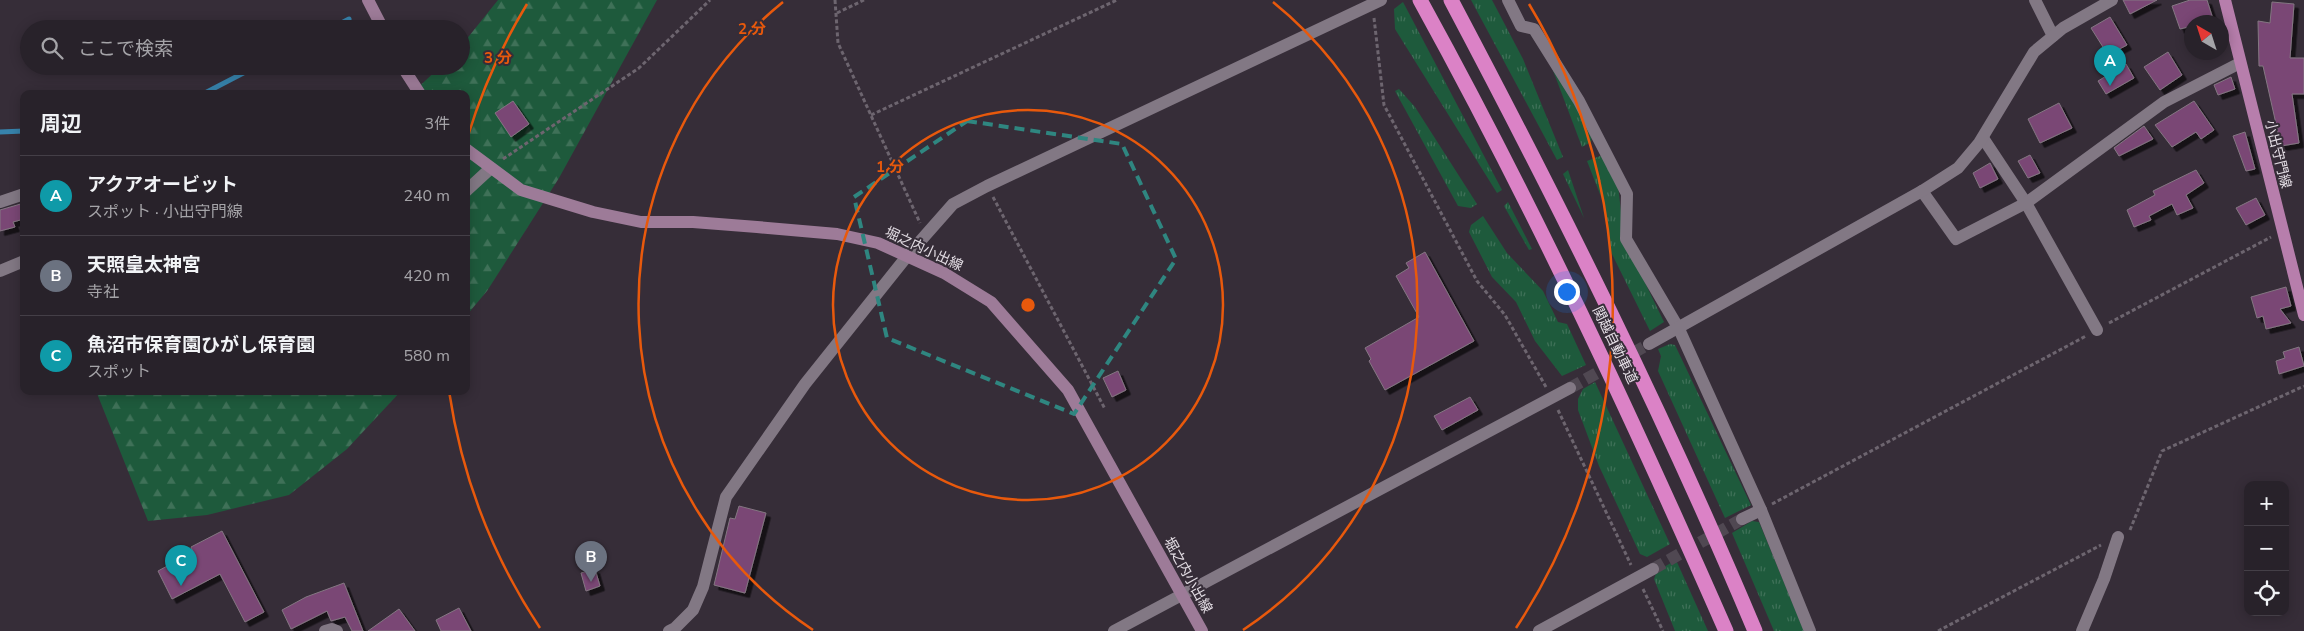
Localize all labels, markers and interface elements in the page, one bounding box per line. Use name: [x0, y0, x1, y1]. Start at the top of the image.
north arrow: [2184, 15, 2229, 60]
text: 2 分: [738, 19, 766, 39]
search box: [20, 20, 470, 75]
icon: search: [38, 34, 66, 62]
text: ここで検索: [78, 36, 173, 62]
pin: A: [2094, 45, 2126, 86]
text: 3 分: [484, 48, 512, 68]
text: 周辺: [40, 110, 82, 138]
text: 3件: [424, 113, 450, 135]
street label: 小出守門線: [2260, 118, 2296, 190]
text: 1 分: [876, 157, 904, 177]
text: アクアオービット: [87, 172, 238, 198]
text: A: [50, 185, 62, 207]
text: 240 m: [403, 185, 450, 207]
text: スポット · 小出守門線: [87, 201, 243, 223]
street label: 堀之内小出線: [882, 223, 966, 275]
text: 天照皇太神宮: [87, 252, 201, 278]
text: B: [50, 265, 62, 287]
text: 420 m: [403, 265, 450, 287]
your location: [1554, 279, 1580, 305]
text: 寺社: [87, 281, 119, 303]
centre of rings: [1019, 296, 1037, 314]
street label: 関越自動車道: [1588, 303, 1642, 387]
text: 魚沼市保育園ひがし保育園: [87, 332, 315, 358]
text: C: [51, 345, 61, 367]
text: 580 m: [403, 345, 450, 367]
text: スポット: [87, 361, 151, 383]
map controls: [2244, 481, 2289, 616]
button: +: [2244, 481, 2289, 526]
button: −: [2244, 526, 2289, 571]
street label: 堀之内小出線: [1159, 534, 1217, 616]
pin: B: [575, 541, 607, 582]
pin: C: [165, 545, 197, 586]
button: locate: [2244, 571, 2289, 616]

